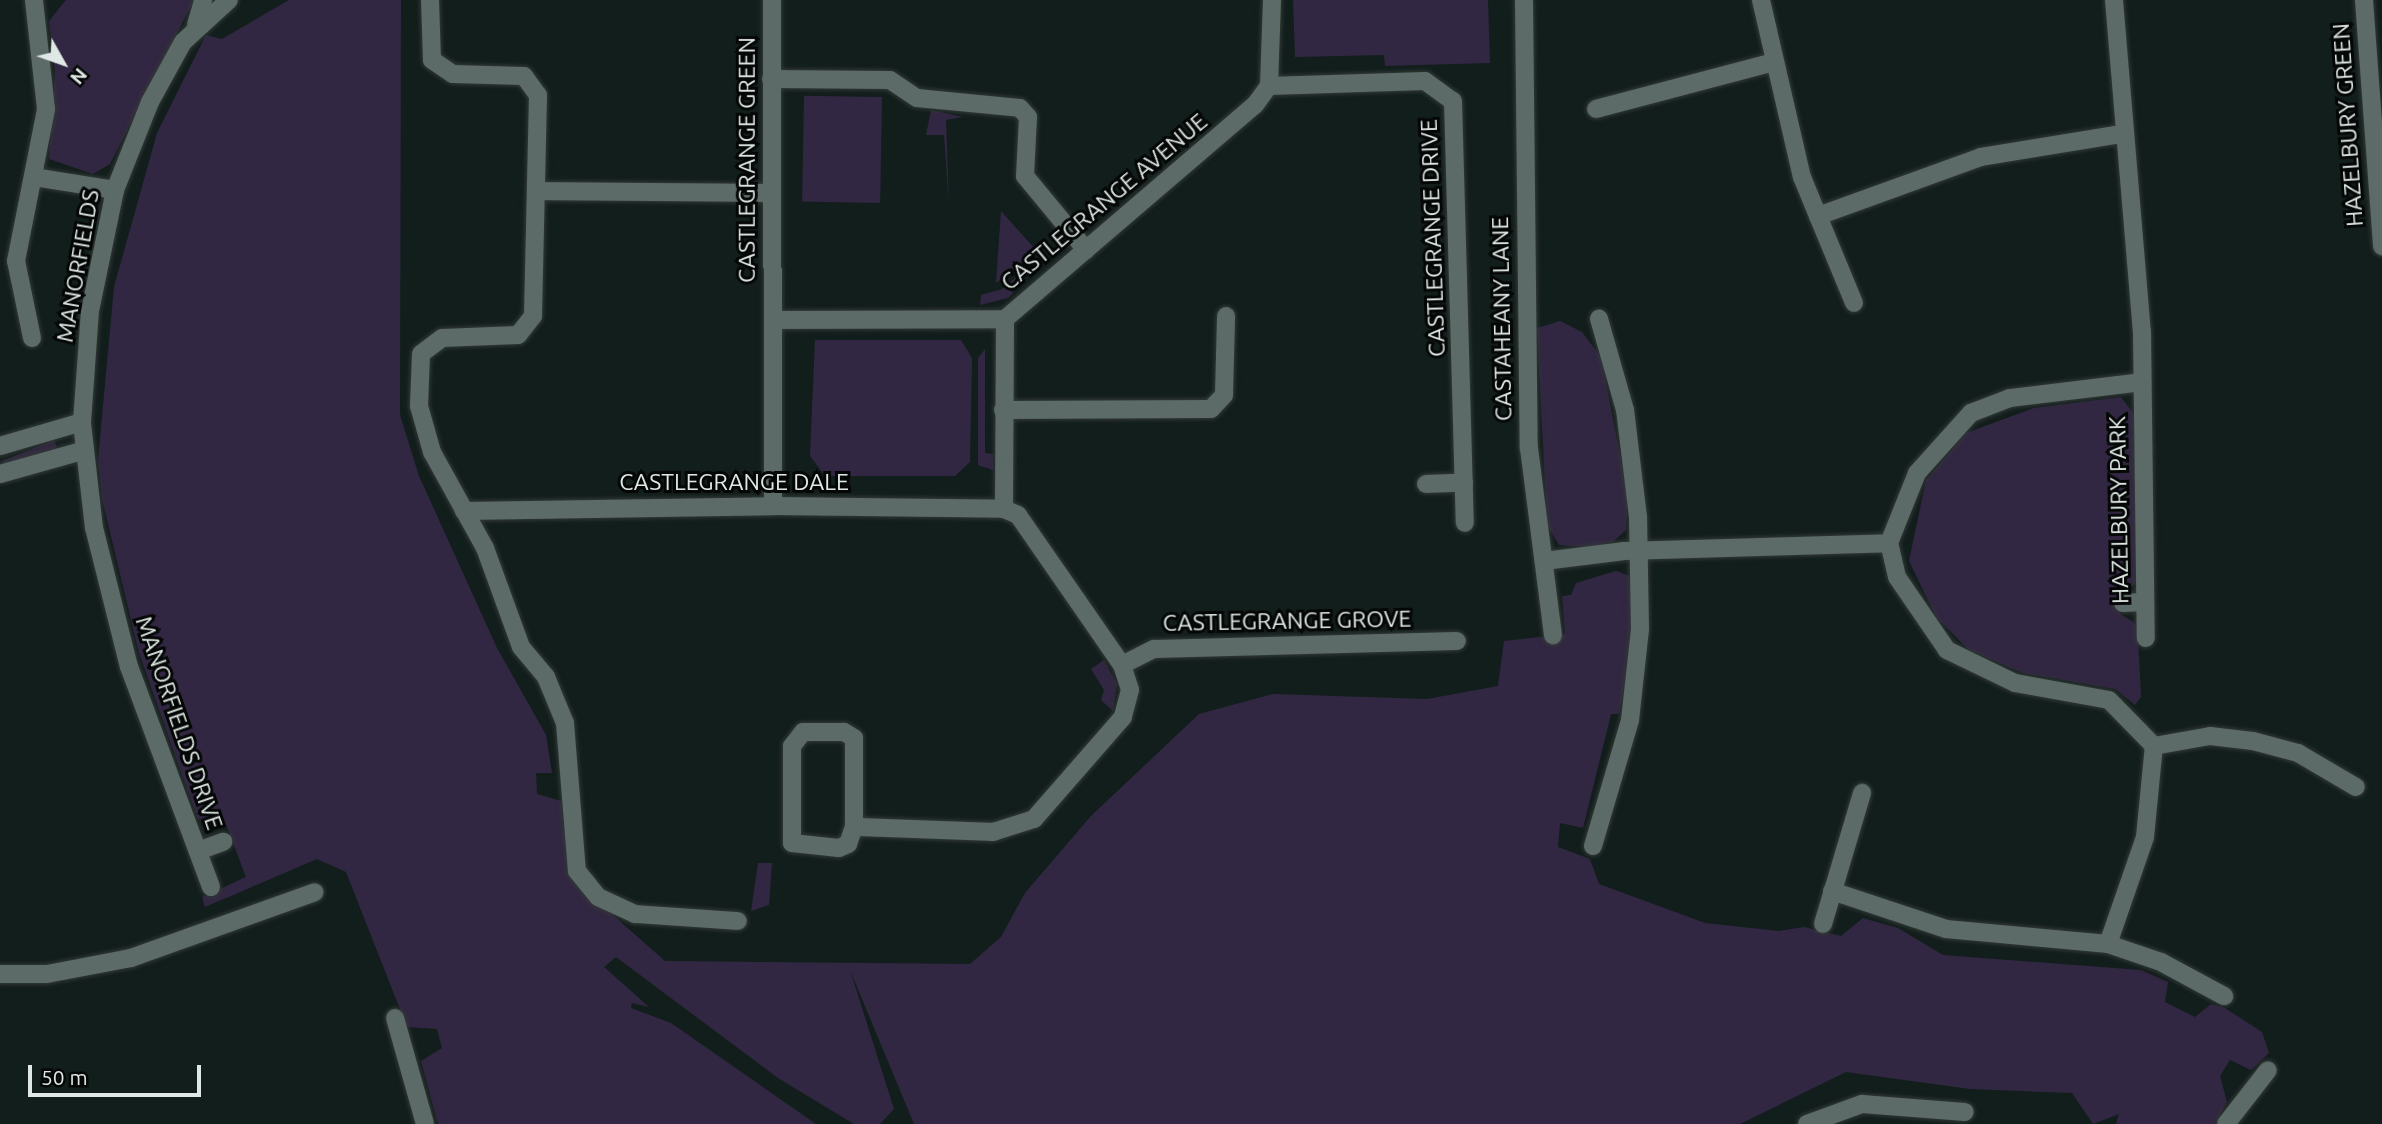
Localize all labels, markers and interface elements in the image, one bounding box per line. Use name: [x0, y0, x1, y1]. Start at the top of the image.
street label: HAZELBURY GREEN: [2327, 22, 2369, 228]
north arrow: [28, 28, 98, 98]
street label: CASTLEGRANGE GREEN: [733, 37, 761, 283]
text: N: [66, 64, 92, 89]
street label: CASTLEGRANGE AVENUE: [995, 108, 1213, 296]
street label: CASTLEGRANGE DRIVE: [1415, 119, 1451, 357]
street label: MANORFIELDS: [51, 188, 105, 344]
street label: CASTAHEANY LANE: [1486, 217, 1518, 421]
street label: HAZELBURY PARK: [2104, 416, 2134, 604]
street label: CASTLEGRANGE DALE: [619, 468, 849, 496]
street label: CASTLEGRANGE GROVE: [1162, 605, 1412, 637]
street label: MANORFIELDS DRIVE: [130, 613, 228, 833]
scale bar: [32, 1050, 205, 1094]
text: 50 m: [41, 1065, 88, 1089]

